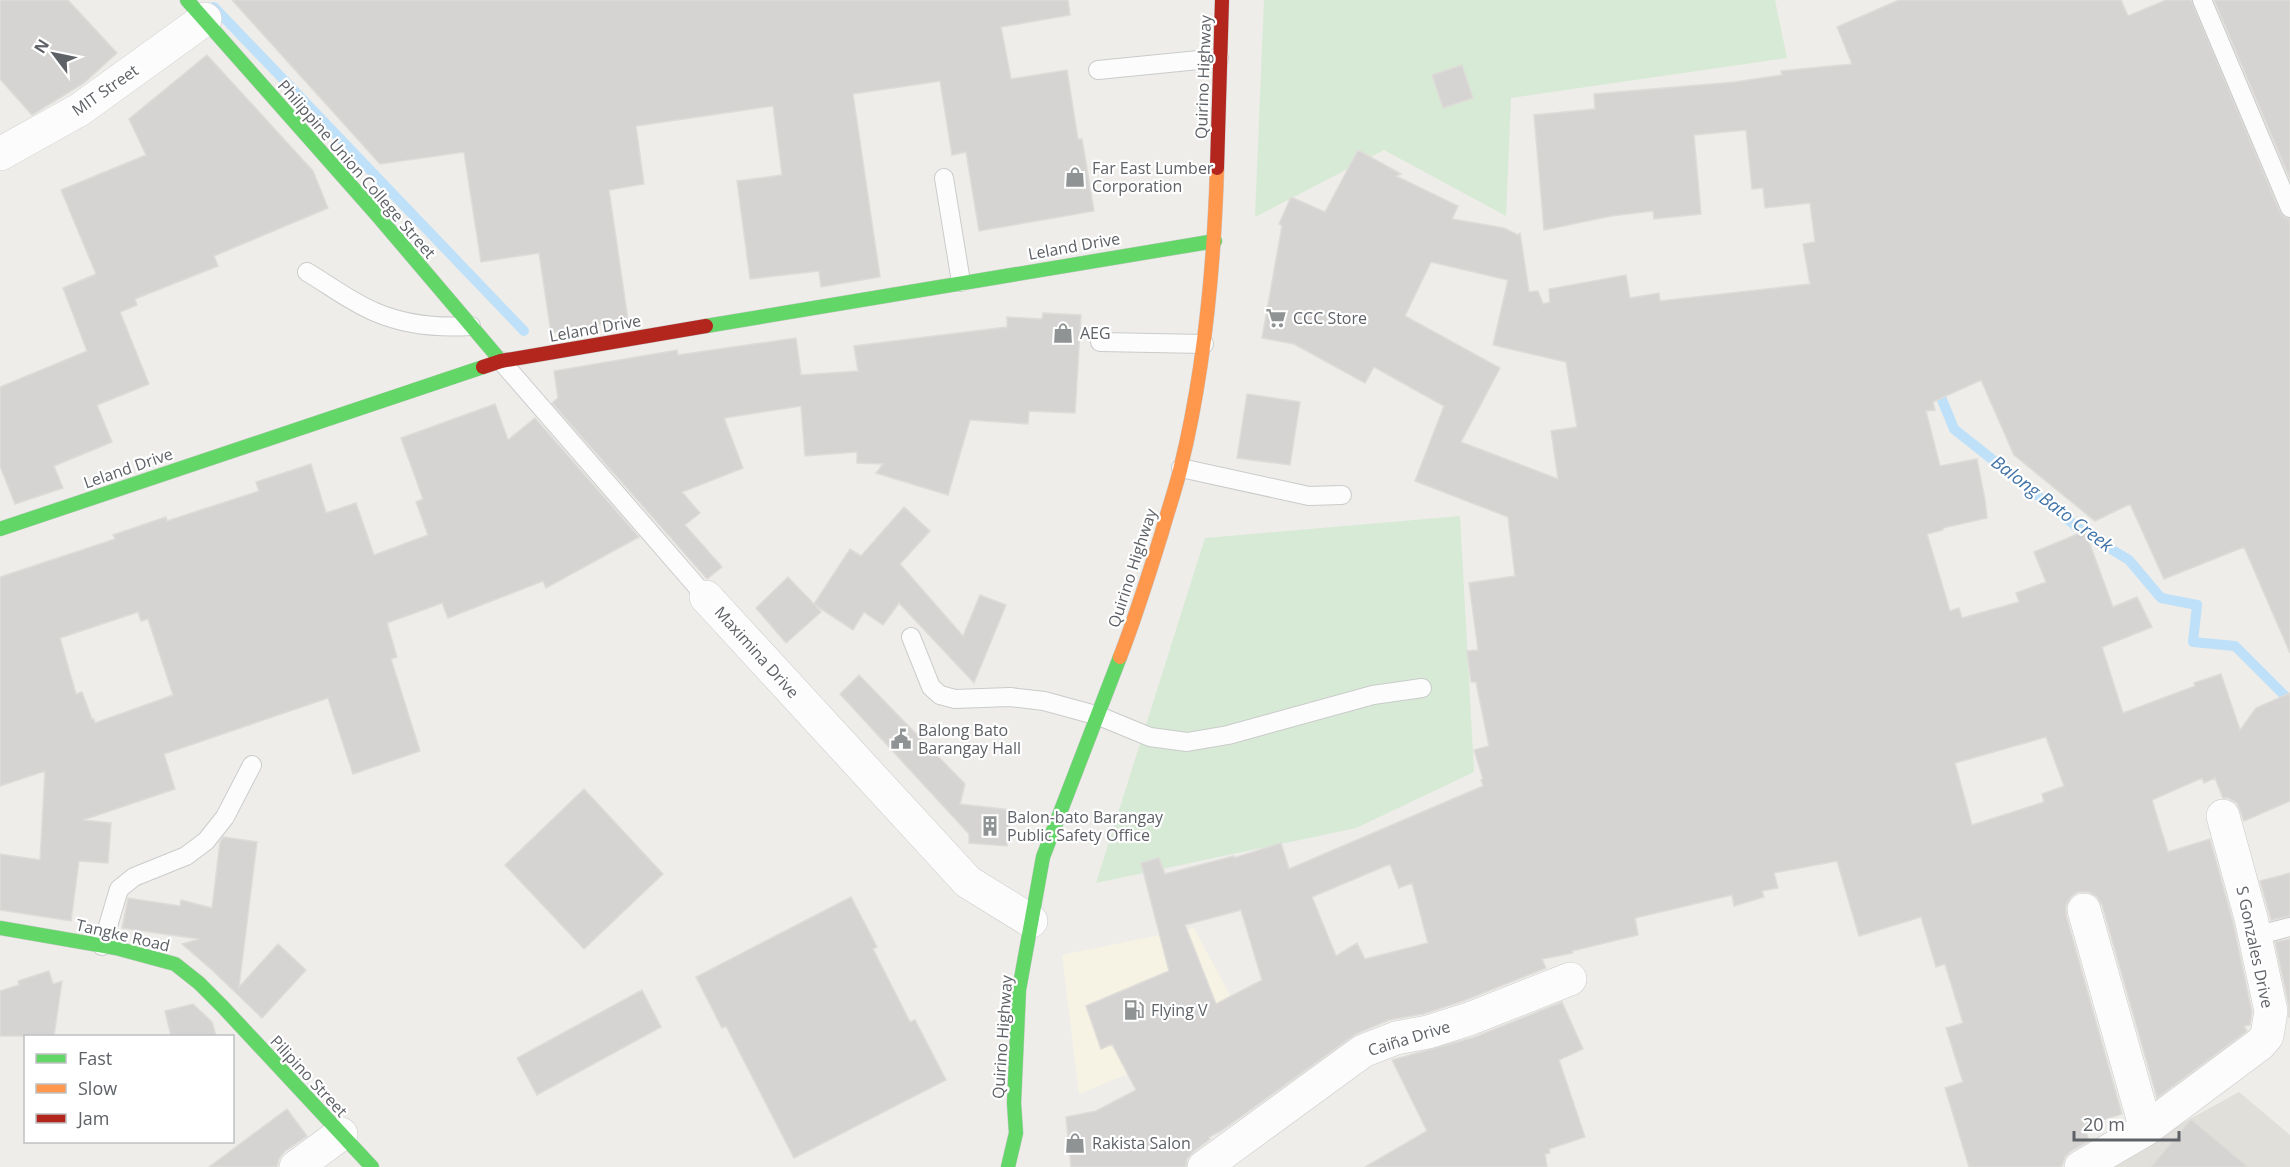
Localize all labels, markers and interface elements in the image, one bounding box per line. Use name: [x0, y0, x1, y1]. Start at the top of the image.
street label: Quirino Highway: [1190, 14, 1216, 139]
north arrow: [24, 24, 84, 84]
text: N: [29, 35, 54, 57]
street label: MIT Street: [67, 59, 143, 121]
street label: Philippine Union College Street: [273, 75, 441, 263]
place label: Far East Lumber Corporation: [1092, 157, 1214, 197]
shop icon: Far East Lumber Corporation: [1063, 165, 1087, 189]
street label: Leland Drive: [1026, 227, 1122, 265]
supermarket icon: CCC Store: [1264, 306, 1288, 330]
place label: CCC Store: [1293, 307, 1367, 329]
street label: Leland Drive: [547, 309, 643, 347]
shop icon: AEG: [1051, 321, 1075, 345]
place label: AEG: [1080, 322, 1111, 344]
street label: Leland Drive: [80, 442, 176, 494]
water label: Balong Bato Creek: [1987, 450, 2119, 557]
street label: Quirino Highway: [1102, 505, 1162, 630]
street label: Maximina Drive: [710, 601, 804, 703]
place label: Balong Bato Barangay Hall: [918, 719, 1021, 759]
public building icon: Balong Bato Barangay Hall: [889, 727, 913, 751]
place label: Balon-bato Barangay Public Safety Office: [1007, 806, 1164, 846]
building icon: Balon-bato Barangay Public Safety Office: [978, 814, 1002, 838]
street label: S Gonzales Drive: [2231, 884, 2279, 1010]
street label: Tangke Road: [74, 913, 172, 957]
street label: Quirino Highway: [987, 973, 1017, 1100]
fuel station icon: Flying V: [1122, 998, 1146, 1022]
place label: Flying V: [1151, 999, 1208, 1021]
street label: Caiña Drive: [1365, 1015, 1453, 1061]
street label: Pilipino Street: [266, 1031, 353, 1122]
legend: [24, 1035, 234, 1143]
text: Fast: [78, 1046, 112, 1070]
text: Slow: [78, 1076, 117, 1100]
scale bar: [2074, 1104, 2179, 1142]
text: Jam: [76, 1106, 110, 1130]
text: 20 m: [2083, 1112, 2125, 1136]
shop icon: Rakista Salon: [1063, 1131, 1087, 1155]
place label: Rakista Salon: [1092, 1132, 1191, 1154]

